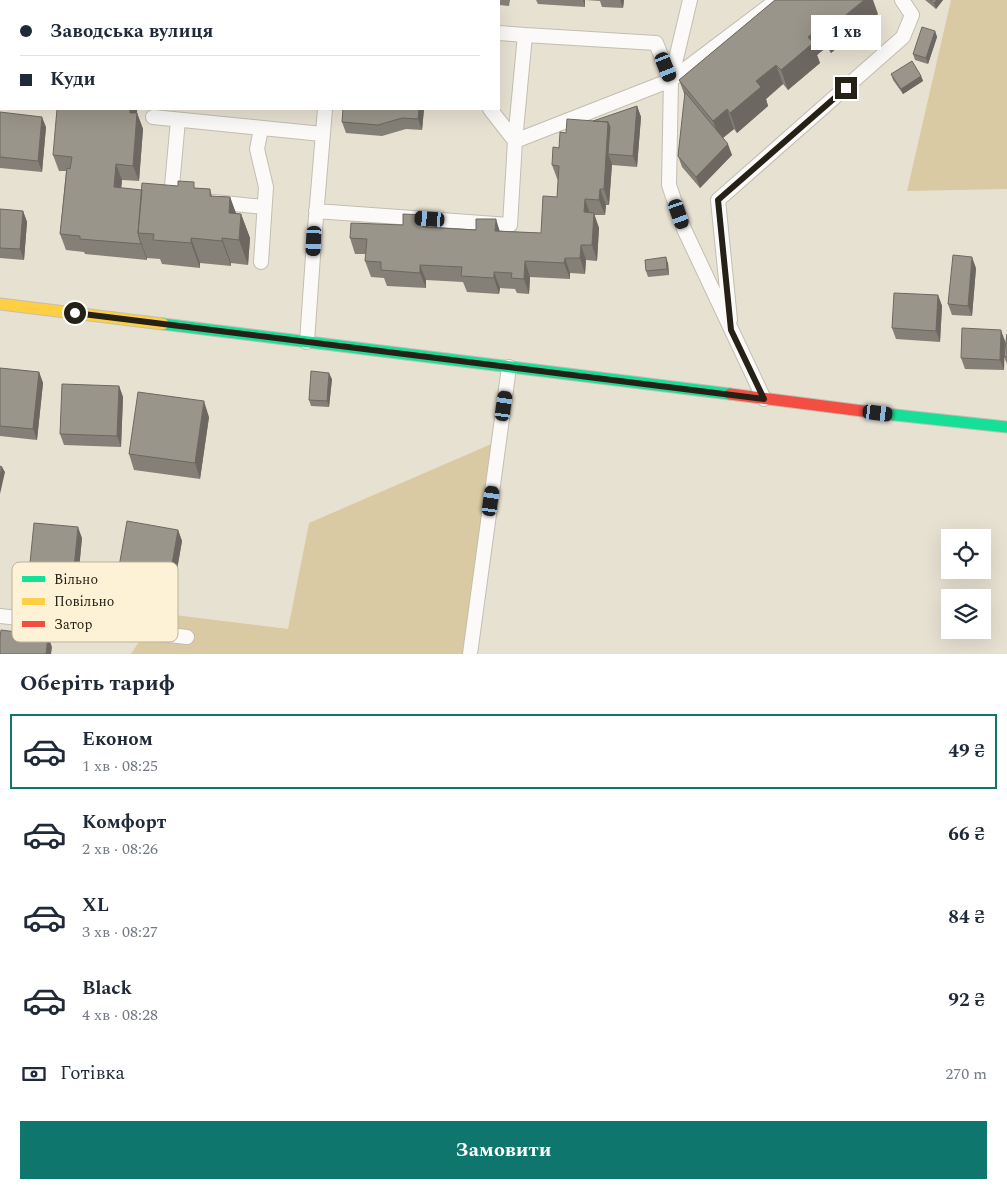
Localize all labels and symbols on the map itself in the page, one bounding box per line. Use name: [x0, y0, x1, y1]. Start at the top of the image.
callout: 1 хв: [811, 16, 881, 51]
car: [653, 50, 678, 84]
route end: [835, 77, 857, 99]
car: [667, 197, 690, 231]
car: [414, 210, 445, 228]
car: [305, 226, 322, 256]
route start: [64, 302, 86, 324]
car: [494, 390, 513, 422]
car: [862, 404, 893, 422]
car: [481, 485, 500, 517]
legend: [12, 562, 178, 642]
text: Вільно: [54, 569, 98, 590]
text: Повільно: [54, 591, 114, 612]
text: Затор: [54, 614, 92, 635]

